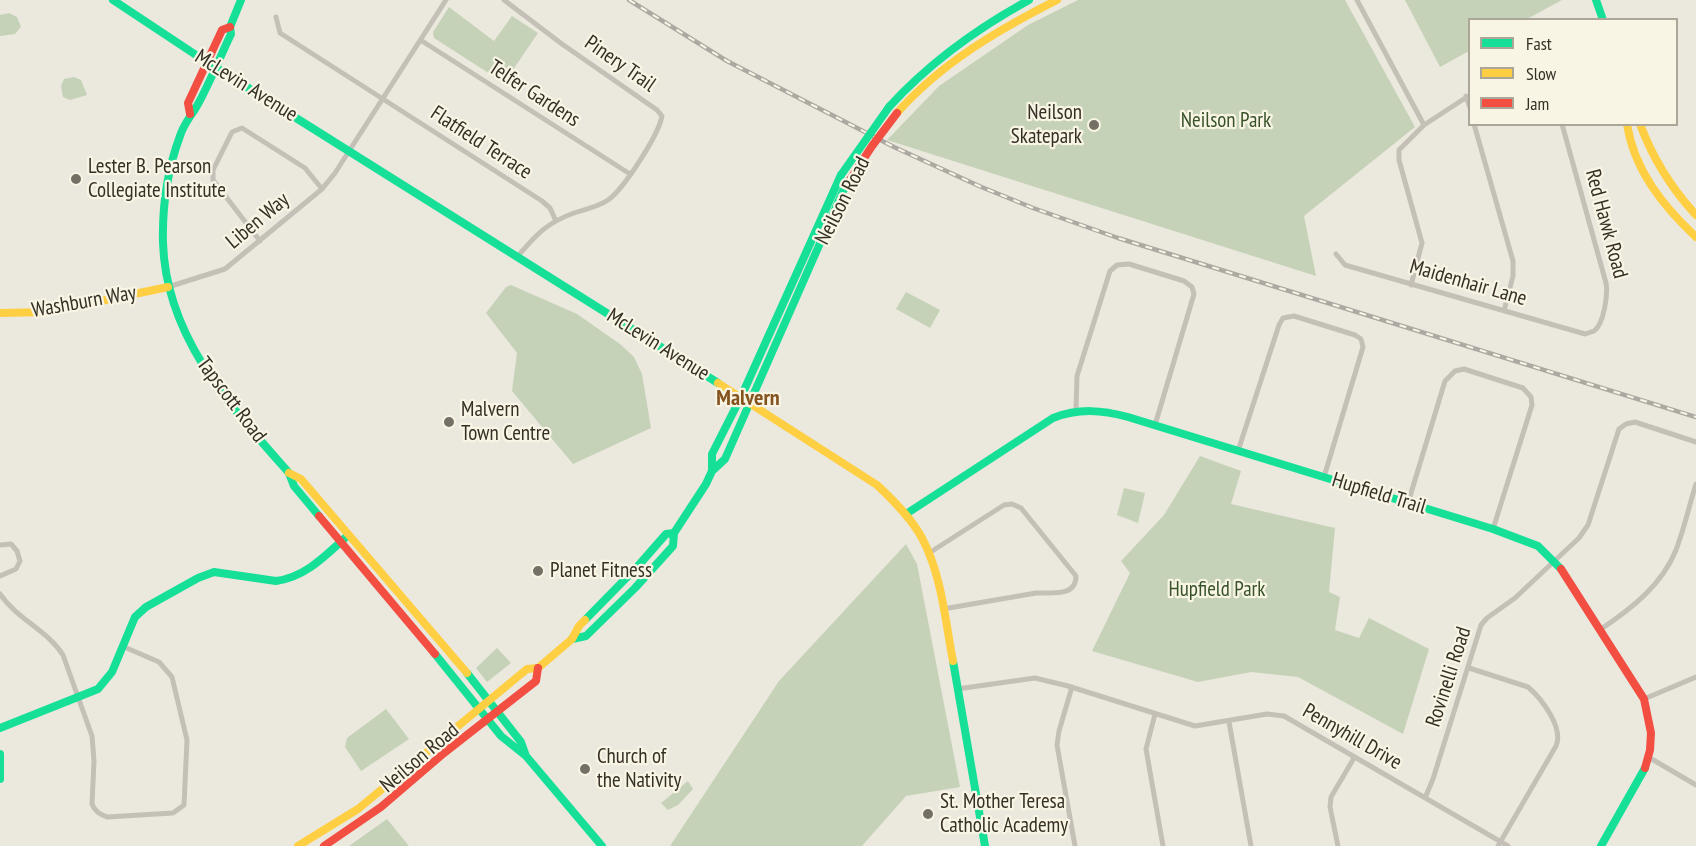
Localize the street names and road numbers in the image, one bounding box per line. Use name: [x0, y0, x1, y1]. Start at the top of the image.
street label: Pinery Trail: [580, 30, 660, 98]
street label: McLevin Avenue: [190, 44, 302, 128]
street label: Telfer Gardens: [484, 55, 584, 133]
street label: Flatfield Terrace: [426, 101, 536, 185]
street label: Neilson Road: [810, 153, 876, 249]
street label: Red Hawk Road: [1579, 167, 1633, 281]
street label: Liben Way: [221, 187, 295, 255]
street label: Maidenhair Lane: [1407, 254, 1529, 312]
street label: Washburn Way: [30, 280, 138, 324]
street label: McLevin Avenue: [602, 303, 714, 387]
street label: Tapscott Road: [191, 352, 271, 448]
street label: Hupfield Trail: [1329, 468, 1429, 520]
street label: Rovinelli Road: [1421, 624, 1477, 730]
street label: Pennyhill Drive: [1298, 699, 1406, 775]
street label: Neilson Road: [375, 718, 465, 798]

